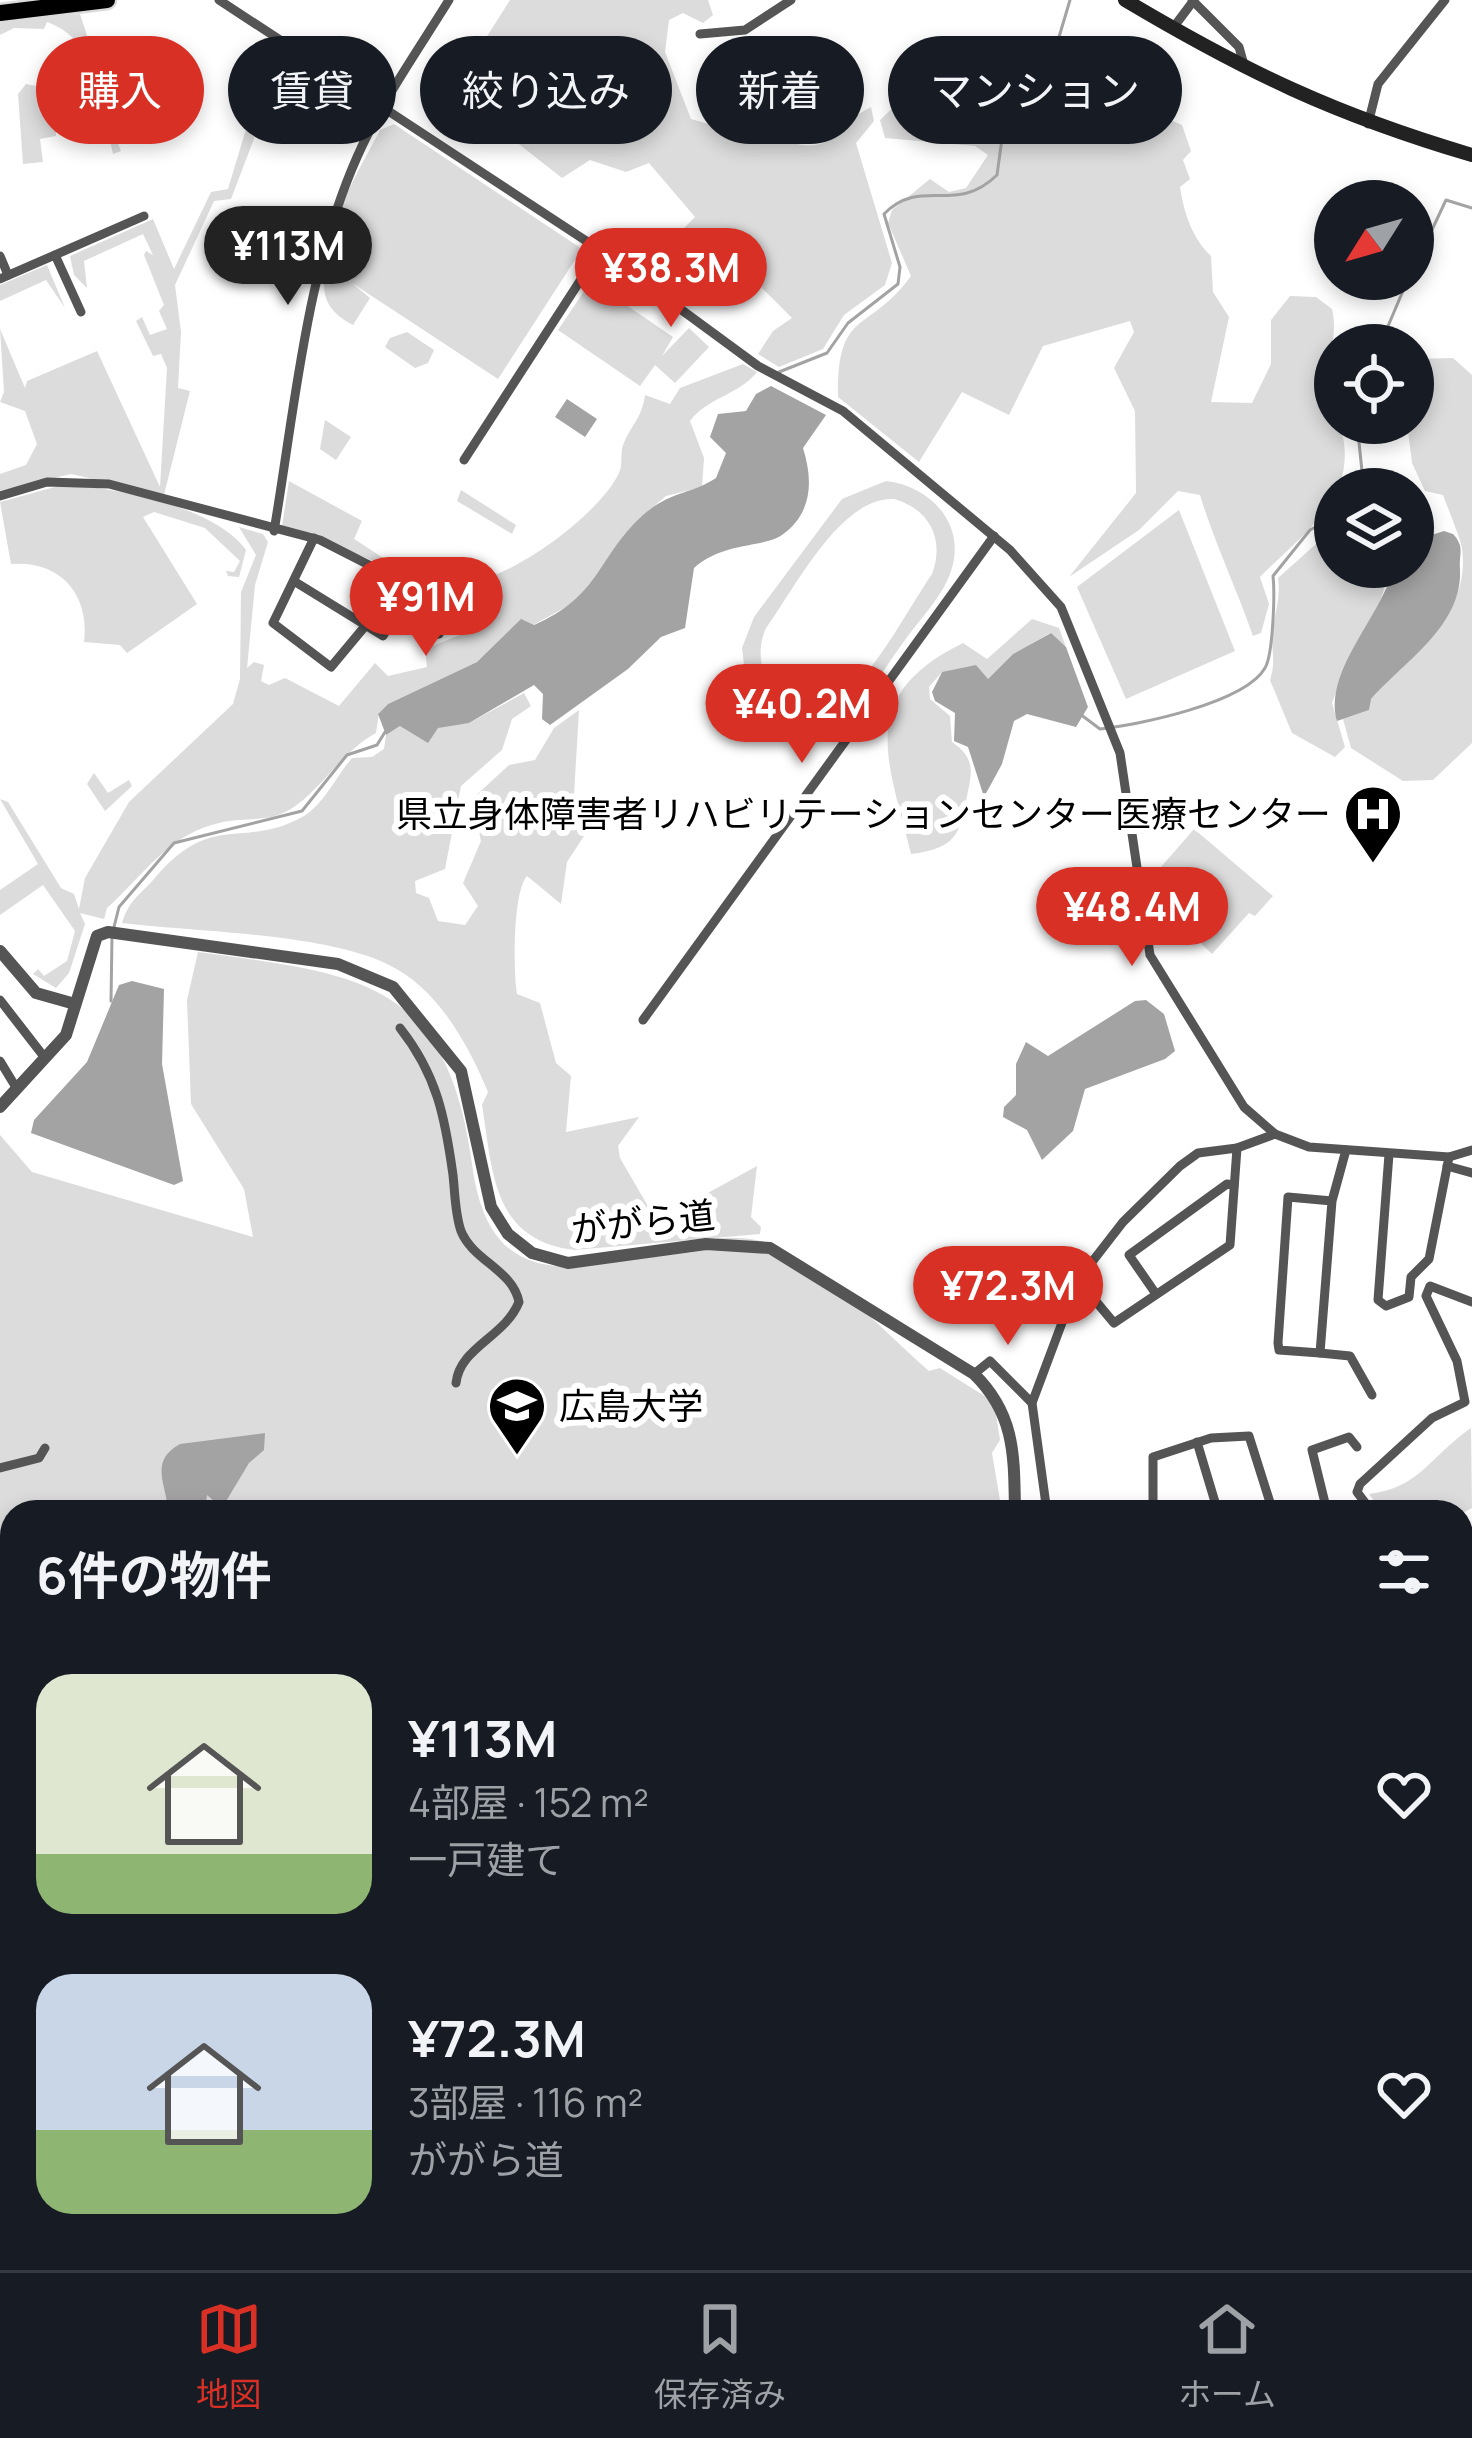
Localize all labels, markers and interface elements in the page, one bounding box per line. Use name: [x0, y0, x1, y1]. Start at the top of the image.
chip: 購入: [36, 36, 204, 144]
chip: 賃貸: [228, 36, 396, 144]
chip: 絞り込み: [420, 36, 672, 144]
chip: 新着: [696, 36, 864, 144]
chip: マンション: [888, 36, 1182, 144]
north arrow: [1314, 180, 1434, 300]
map controls: [1314, 180, 1434, 588]
pin: ¥113M: [204, 206, 372, 308]
text: ¥113M: [231, 218, 345, 272]
pin: ¥38.3M: [573, 228, 769, 330]
text: ¥38.3M: [602, 240, 740, 294]
button: locate: [1314, 324, 1434, 444]
button: layers: [1314, 468, 1434, 588]
pin: ¥91M: [355, 557, 497, 659]
text: ¥91M: [377, 569, 475, 623]
pin: ¥40.2M: [704, 664, 900, 766]
text: ¥40.2M: [733, 676, 871, 730]
hospital icon: 県立身体障害者リハビリテーションセンター医療センター: [1342, 783, 1404, 865]
place label: 県立身体障害者リハビリテーションセンター医療センター: [396, 789, 1331, 838]
pin: ¥48.4M: [1034, 867, 1230, 969]
text: ¥48.4M: [1063, 879, 1201, 933]
street label: ががら道: [569, 1190, 717, 1253]
pin: ¥72.3M: [910, 1246, 1106, 1348]
text: ¥72.3M: [940, 1258, 1076, 1312]
school or university icon: 広島大学: [486, 1375, 548, 1457]
place label: 広島大学: [559, 1381, 703, 1430]
icon: filters: [1371, 1539, 1437, 1605]
text: 6件の物件: [36, 1540, 272, 1609]
text: ¥113M: [408, 1703, 557, 1772]
icon: home: [132, 1722, 276, 1866]
icon: heart: [1371, 1761, 1437, 1827]
text: 4部屋 · 152 m²: [408, 1775, 649, 1829]
text: 一戸建て: [408, 1832, 564, 1886]
text: ¥72.3M: [408, 2003, 586, 2072]
icon: home: [132, 2022, 276, 2166]
icon: heart: [1371, 2061, 1437, 2127]
text: 3部屋 · 116 m²: [408, 2075, 643, 2129]
text: ががら道: [408, 2132, 564, 2186]
tab: 地図: [196, 2296, 262, 2416]
tab: 保存済み: [654, 2296, 786, 2416]
tab: ホーム: [1178, 2296, 1276, 2416]

